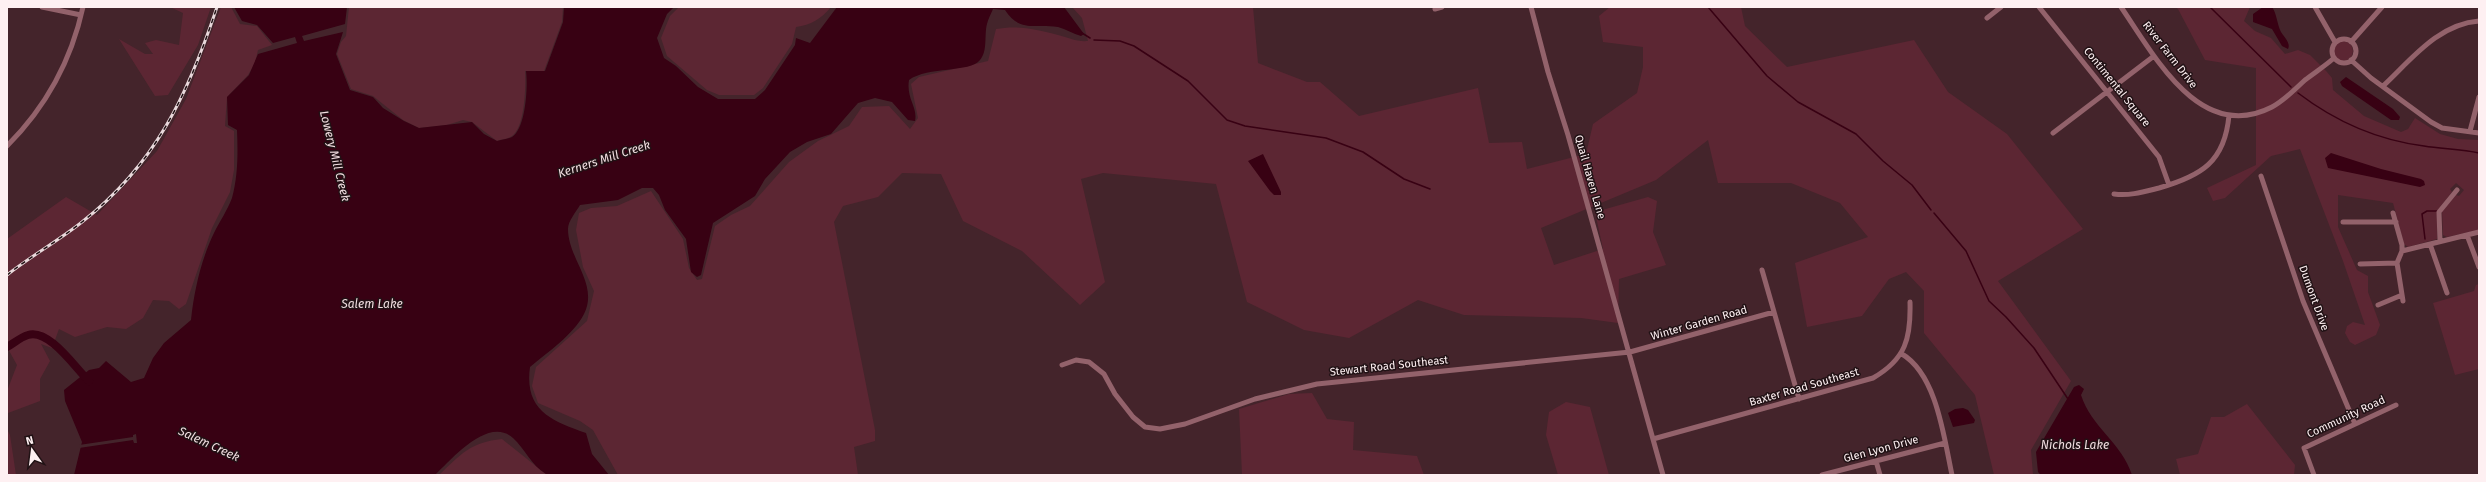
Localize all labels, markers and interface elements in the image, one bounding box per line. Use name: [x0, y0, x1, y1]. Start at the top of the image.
street label: River Farm Drive: [2140, 19, 2200, 91]
street label: Contimental Square: [2081, 45, 2153, 129]
water label: Lowery Mill Creek: [317, 109, 353, 203]
street label: Quail Haven Lane: [1572, 133, 1608, 221]
water label: Kerners Mill Creek: [556, 137, 652, 180]
street label: Dumont Drive: [2296, 264, 2332, 332]
water label: Salem Lake: [340, 297, 403, 311]
street label: Winter Garden Road: [1649, 303, 1749, 343]
street label: Stewart Road Southeast: [1329, 353, 1449, 379]
street label: Baxter Road Southeast: [1748, 365, 1860, 409]
street label: Community Road: [2305, 393, 2387, 441]
water label: Salem Creek: [175, 423, 242, 464]
north arrow: [12, 430, 52, 470]
street label: Glen Lyon Drive: [1842, 433, 1920, 465]
text: N: [25, 434, 35, 448]
water label: Nichols Lake: [2041, 438, 2109, 452]

